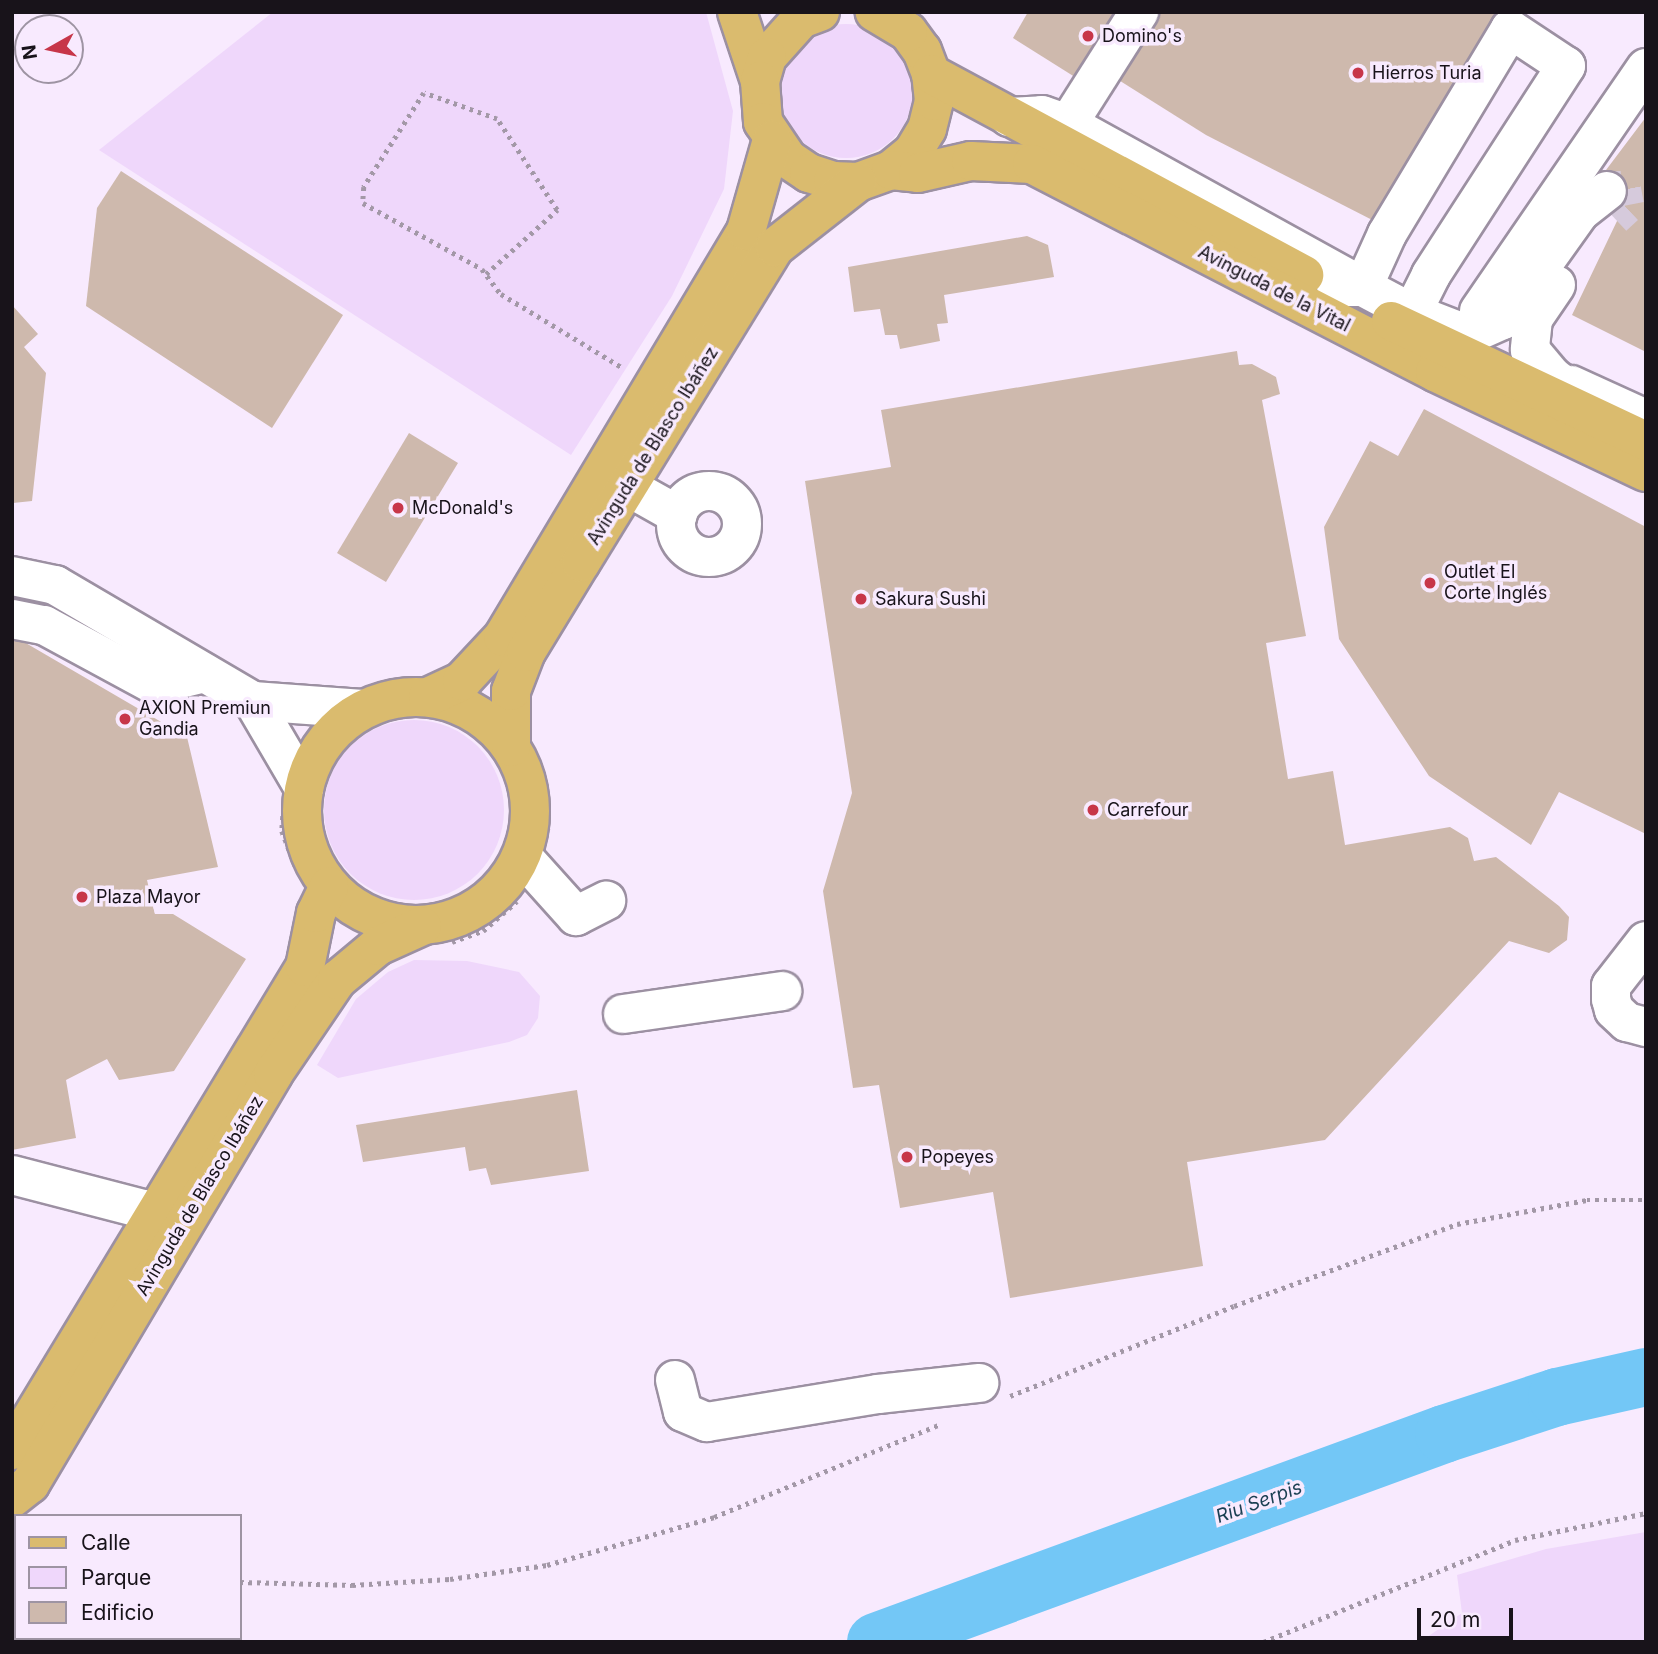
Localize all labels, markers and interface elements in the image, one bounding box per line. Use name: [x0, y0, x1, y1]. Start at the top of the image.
north arrow: [14, 14, 84, 84]
place label: Domino's: [1102, 25, 1182, 47]
marker: Domino's: [1080, 28, 1096, 44]
text: N: [17, 43, 42, 61]
place label: Hierros Turia: [1372, 62, 1482, 84]
marker: Hierros Turia: [1350, 65, 1366, 81]
street label: Avinguda de la Vital: [1194, 241, 1354, 337]
street label: Avinguda de Blasco Ibáñez: [583, 343, 723, 549]
place label: McDonald's: [412, 497, 513, 519]
marker: McDonald's: [390, 500, 406, 516]
place label: Outlet El Corte Inglés: [1444, 562, 1547, 604]
marker: Outlet El Corte Inglés: [1422, 575, 1438, 591]
place label: Sakura Sushi: [875, 588, 986, 610]
marker: Sakura Sushi: [853, 591, 869, 607]
place label: AXION Premiun Gandia: [139, 698, 271, 740]
marker: AXION Premiun Gandia: [117, 711, 133, 727]
place label: Carrefour: [1107, 799, 1189, 821]
marker: Carrefour: [1085, 802, 1101, 818]
place label: Plaza Mayor: [96, 886, 201, 908]
marker: Plaza Mayor: [74, 889, 90, 905]
street label: Avinguda de Blasco Ibáñez: [132, 1092, 268, 1300]
place label: Popeyes: [921, 1146, 994, 1168]
marker: Popeyes: [899, 1149, 915, 1165]
water label: Riu Serpis: [1213, 1476, 1305, 1528]
legend: [14, 1514, 242, 1640]
text: Calle: [81, 1530, 131, 1555]
text: Parque: [81, 1565, 151, 1590]
scale bar: [1420, 1594, 1516, 1638]
text: Edificio: [81, 1600, 154, 1625]
text: 20 m: [1430, 1607, 1480, 1632]

